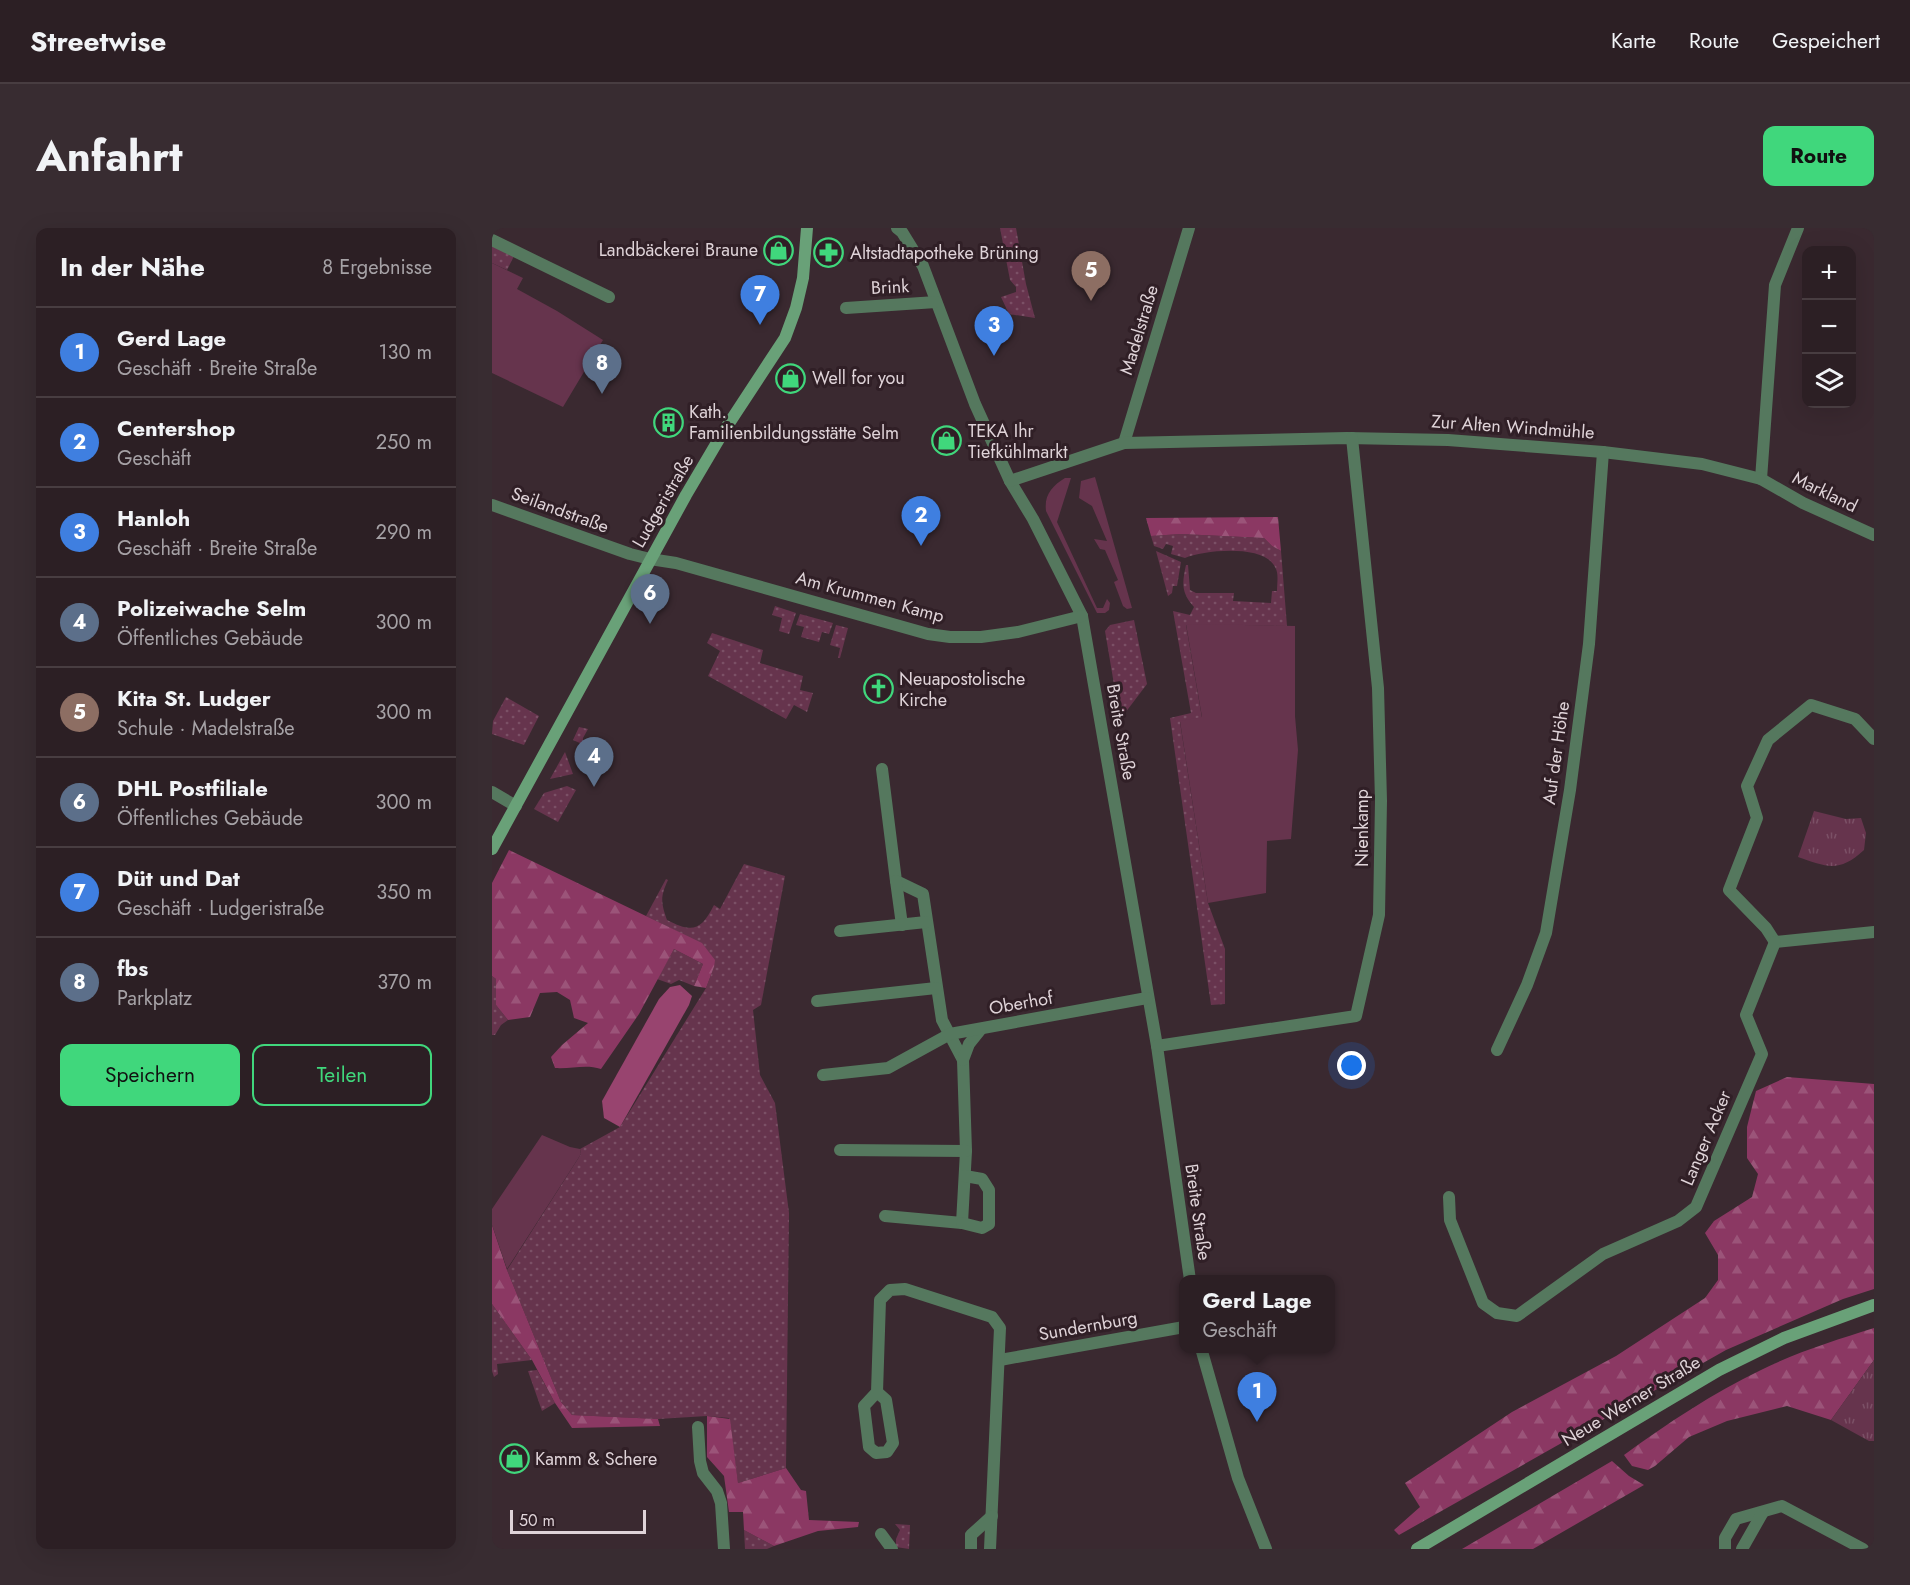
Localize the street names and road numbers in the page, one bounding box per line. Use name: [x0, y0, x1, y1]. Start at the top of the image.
street label: Brink: [870, 273, 910, 301]
street label: Madelstraße: [1113, 282, 1165, 378]
street label: Zur Alten Windmühle: [1431, 408, 1595, 446]
street label: Ludgeristraße: [626, 450, 700, 552]
street label: Markland: [1788, 465, 1862, 519]
street label: Seilandstraße: [508, 480, 612, 540]
street label: Am Krummen Kamp: [793, 565, 947, 629]
street label: Breite Straße: [1100, 682, 1142, 782]
street label: Auf der Höhe: [1536, 700, 1576, 806]
street label: Nienkamp: [1349, 789, 1375, 867]
street label: Oberhof: [987, 984, 1056, 1021]
street label: Langer Acker: [1674, 1086, 1738, 1190]
street label: Breite Straße: [1178, 1162, 1218, 1262]
street label: Sundernburg: [1037, 1305, 1139, 1347]
street label: Neue Werner Straße: [1557, 1349, 1705, 1453]

